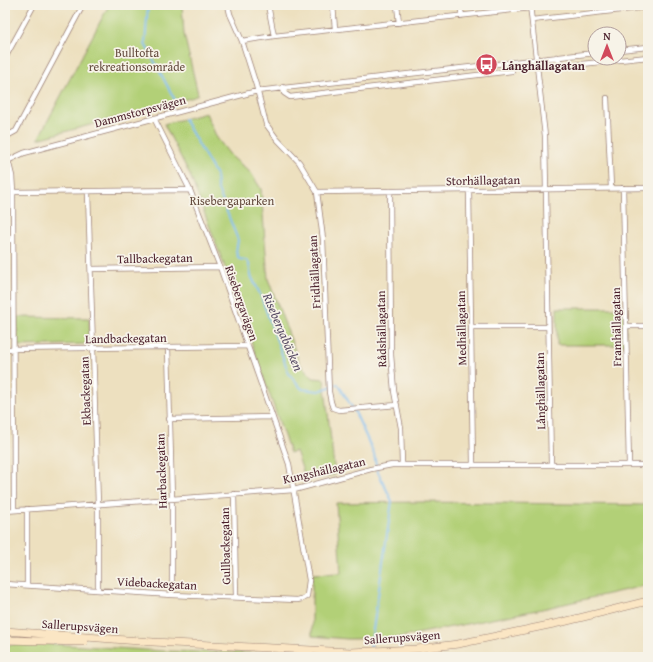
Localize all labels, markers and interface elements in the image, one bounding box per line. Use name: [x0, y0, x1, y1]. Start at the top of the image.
north arrow: [587, 26, 627, 66]
text: N: [603, 28, 611, 44]
park label: Bulltofta rekreationsområde: [89, 44, 186, 75]
bus stop icon: Långhällagatan: [473, 52, 499, 78]
place label: Långhällagatan: [502, 57, 585, 74]
street label: Dammstorpsvägen: [92, 91, 188, 131]
street label: Storhällagatan: [446, 171, 521, 189]
park label: Risebergaparken: [190, 192, 274, 209]
street label: Fridhällagatan: [304, 235, 324, 309]
street label: Tallbackegatan: [117, 249, 193, 267]
street label: Risebergavägen: [221, 263, 263, 343]
street label: Framhällagatan: [607, 287, 625, 367]
water label: Risebergabäcken: [258, 289, 308, 374]
street label: Rådshällagatan: [372, 290, 390, 368]
street label: Medhällagatan: [452, 290, 470, 366]
street label: Landbackegatan: [85, 329, 167, 347]
street label: Långhällagatan: [531, 352, 549, 430]
street label: Ekbackegatan: [75, 356, 95, 426]
street label: Harbackegatan: [151, 433, 171, 509]
street label: Kungshällagatan: [281, 452, 367, 488]
street label: Gullbackegatan: [216, 507, 234, 585]
street label: Videbackegatan: [117, 572, 198, 594]
street label: Sallerupsvägen: [41, 615, 119, 637]
street label: Sallerupsvägen: [363, 626, 441, 648]

